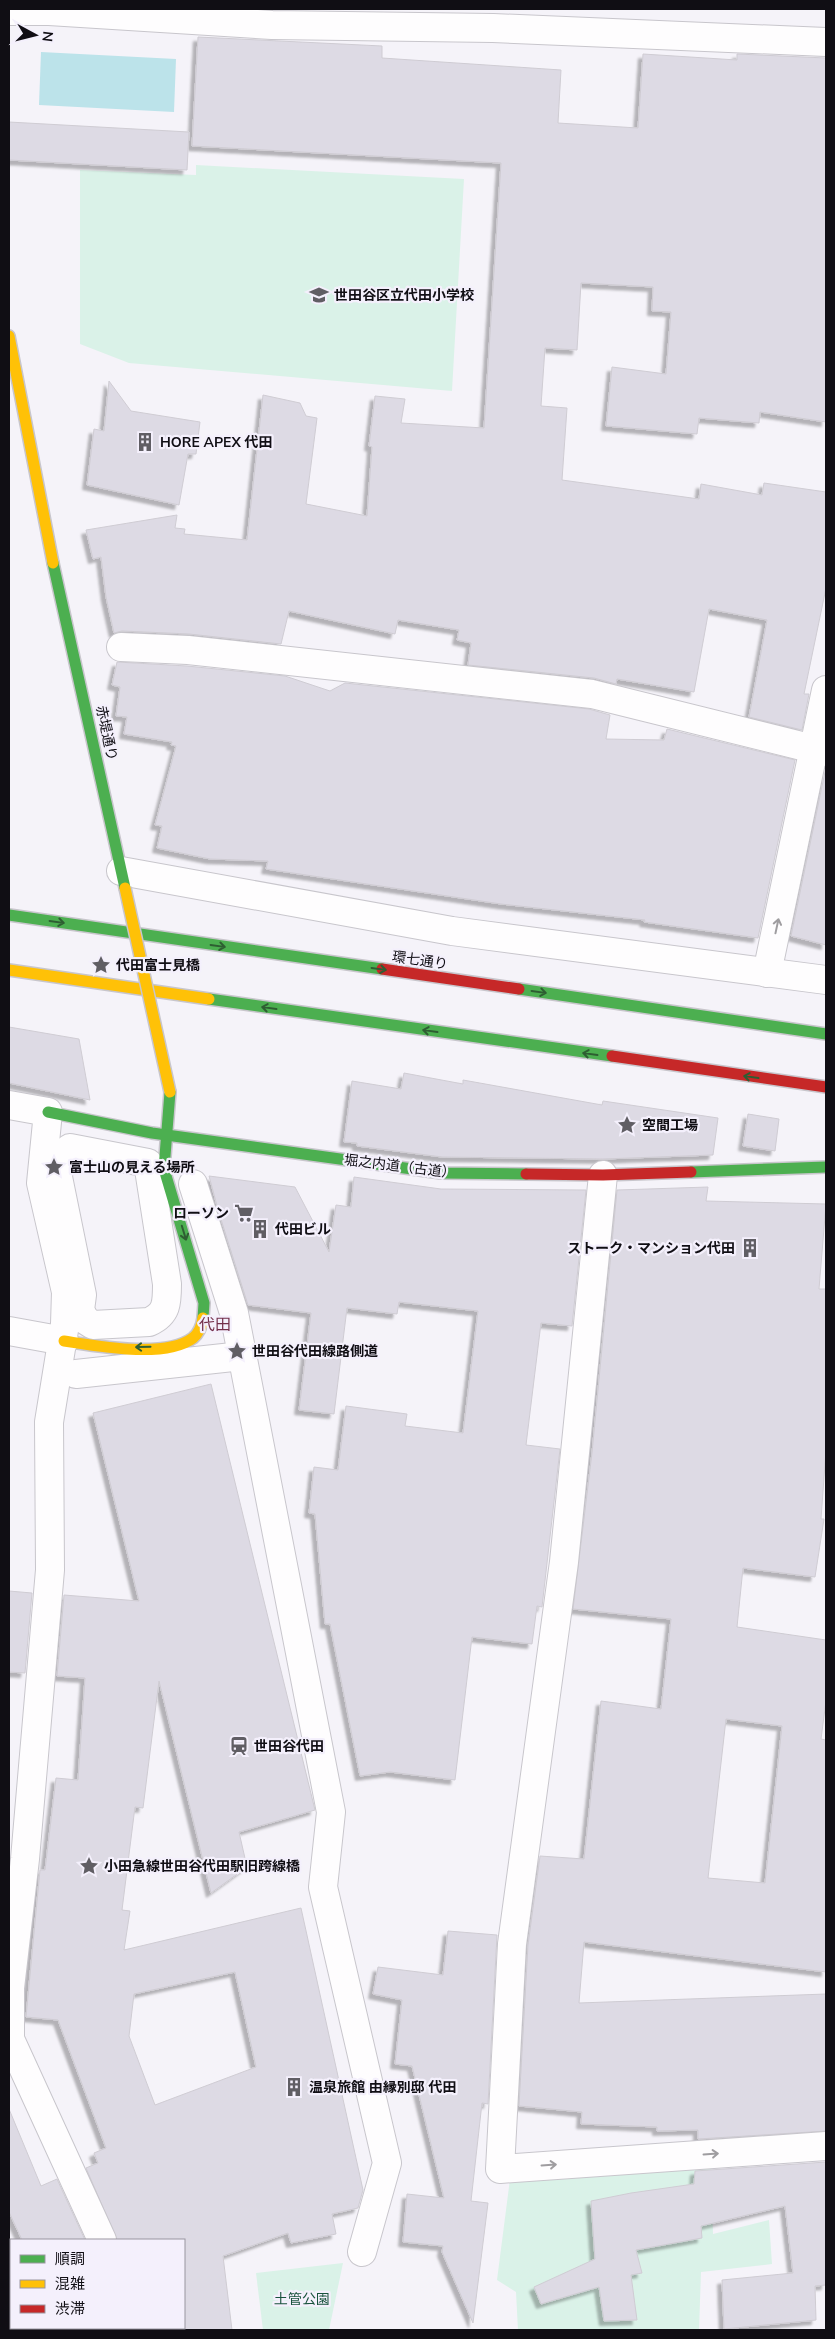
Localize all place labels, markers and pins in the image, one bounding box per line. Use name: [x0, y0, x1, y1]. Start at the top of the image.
school or university icon: 世田谷区立代田小学校: [308, 284, 330, 306]
place label: 世田谷区立代田小学校: [334, 286, 474, 305]
building icon: HORE APEX 代田: [134, 431, 156, 453]
place label: HORE APEX 代田: [160, 433, 273, 452]
place icon: 代田富士見橋: [90, 954, 112, 976]
place label: 代田富士見橋: [115, 956, 200, 975]
place icon: 空間工場: [616, 1114, 638, 1136]
place label: 空間工場: [642, 1116, 698, 1135]
place icon: 富士山の見える場所: [43, 1156, 65, 1178]
place label: 富士山の見える場所: [69, 1158, 195, 1177]
supermarket icon: ローソン: [233, 1202, 255, 1224]
place label: ローソン: [173, 1204, 229, 1223]
building icon: 代田ビル: [249, 1218, 271, 1240]
place label: 代田ビル: [274, 1220, 331, 1239]
building icon: ストーク・マンション代田: [739, 1237, 761, 1259]
place label: ストーク・マンション代田: [567, 1239, 735, 1258]
place icon: 世田谷代田線路側道: [226, 1340, 248, 1362]
place label: 世田谷代田線路側道: [252, 1342, 378, 1361]
station icon: 世田谷代田: [228, 1735, 250, 1757]
place label: 世田谷代田: [254, 1737, 324, 1756]
place icon: 小田急線世田谷代田駅旧跨線橋: [78, 1855, 100, 1877]
place label: 小田急線世田谷代田駅旧跨線橋: [104, 1857, 300, 1876]
building icon: 温泉旅館 由縁別邸 代田: [283, 2076, 305, 2098]
place label: 温泉旅館 由縁別邸 代田: [309, 2078, 457, 2097]

